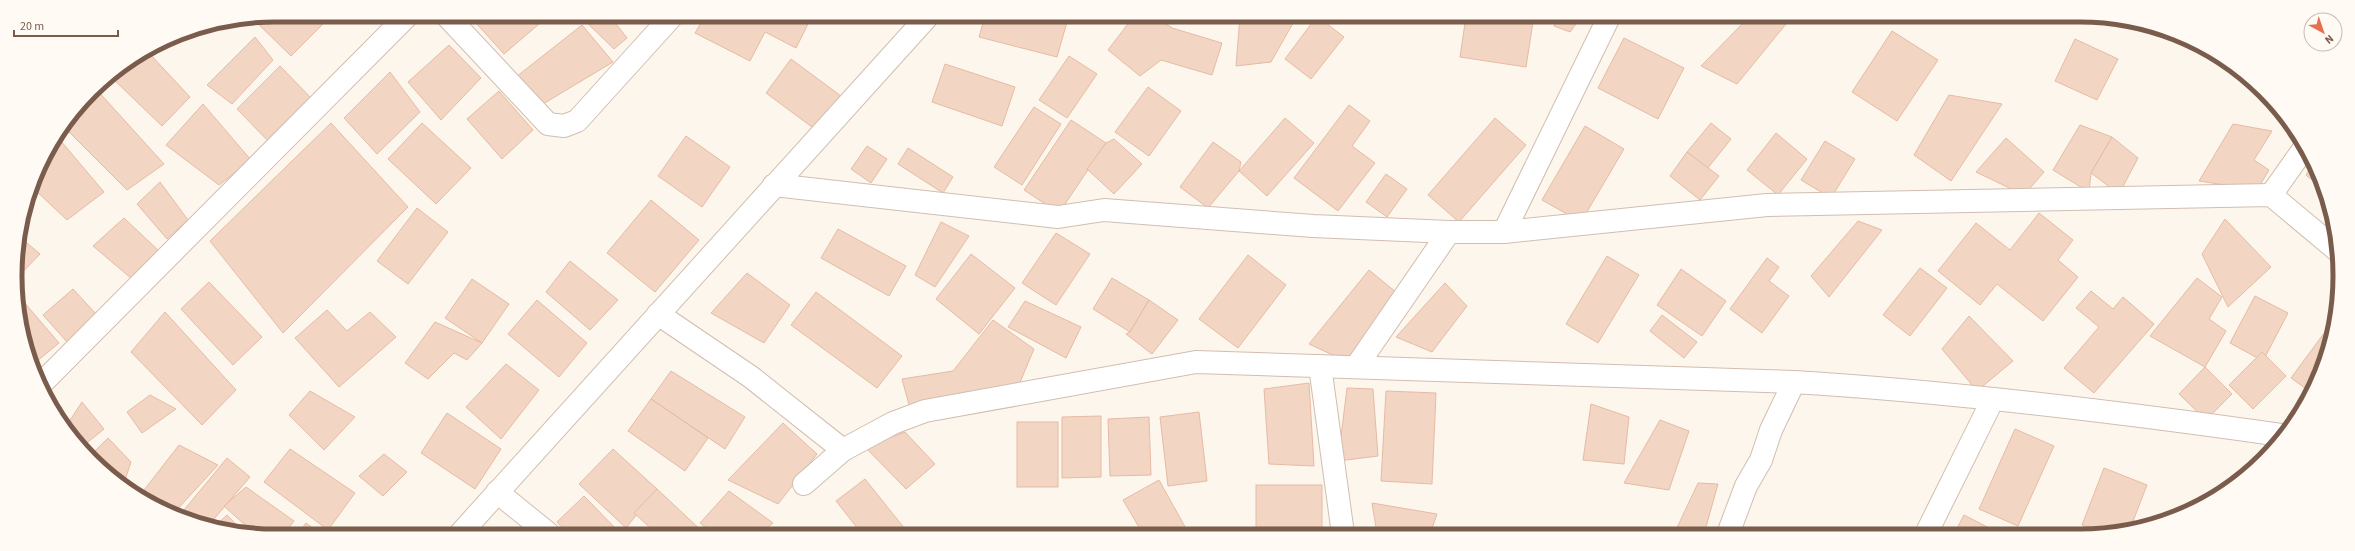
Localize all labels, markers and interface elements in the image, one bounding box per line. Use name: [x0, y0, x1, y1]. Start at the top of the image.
scale bar: [14, 12, 118, 38]
north arrow: [2303, 12, 2343, 52]
text: 20 m: [20, 18, 44, 35]
text: N: [2321, 31, 2337, 47]

